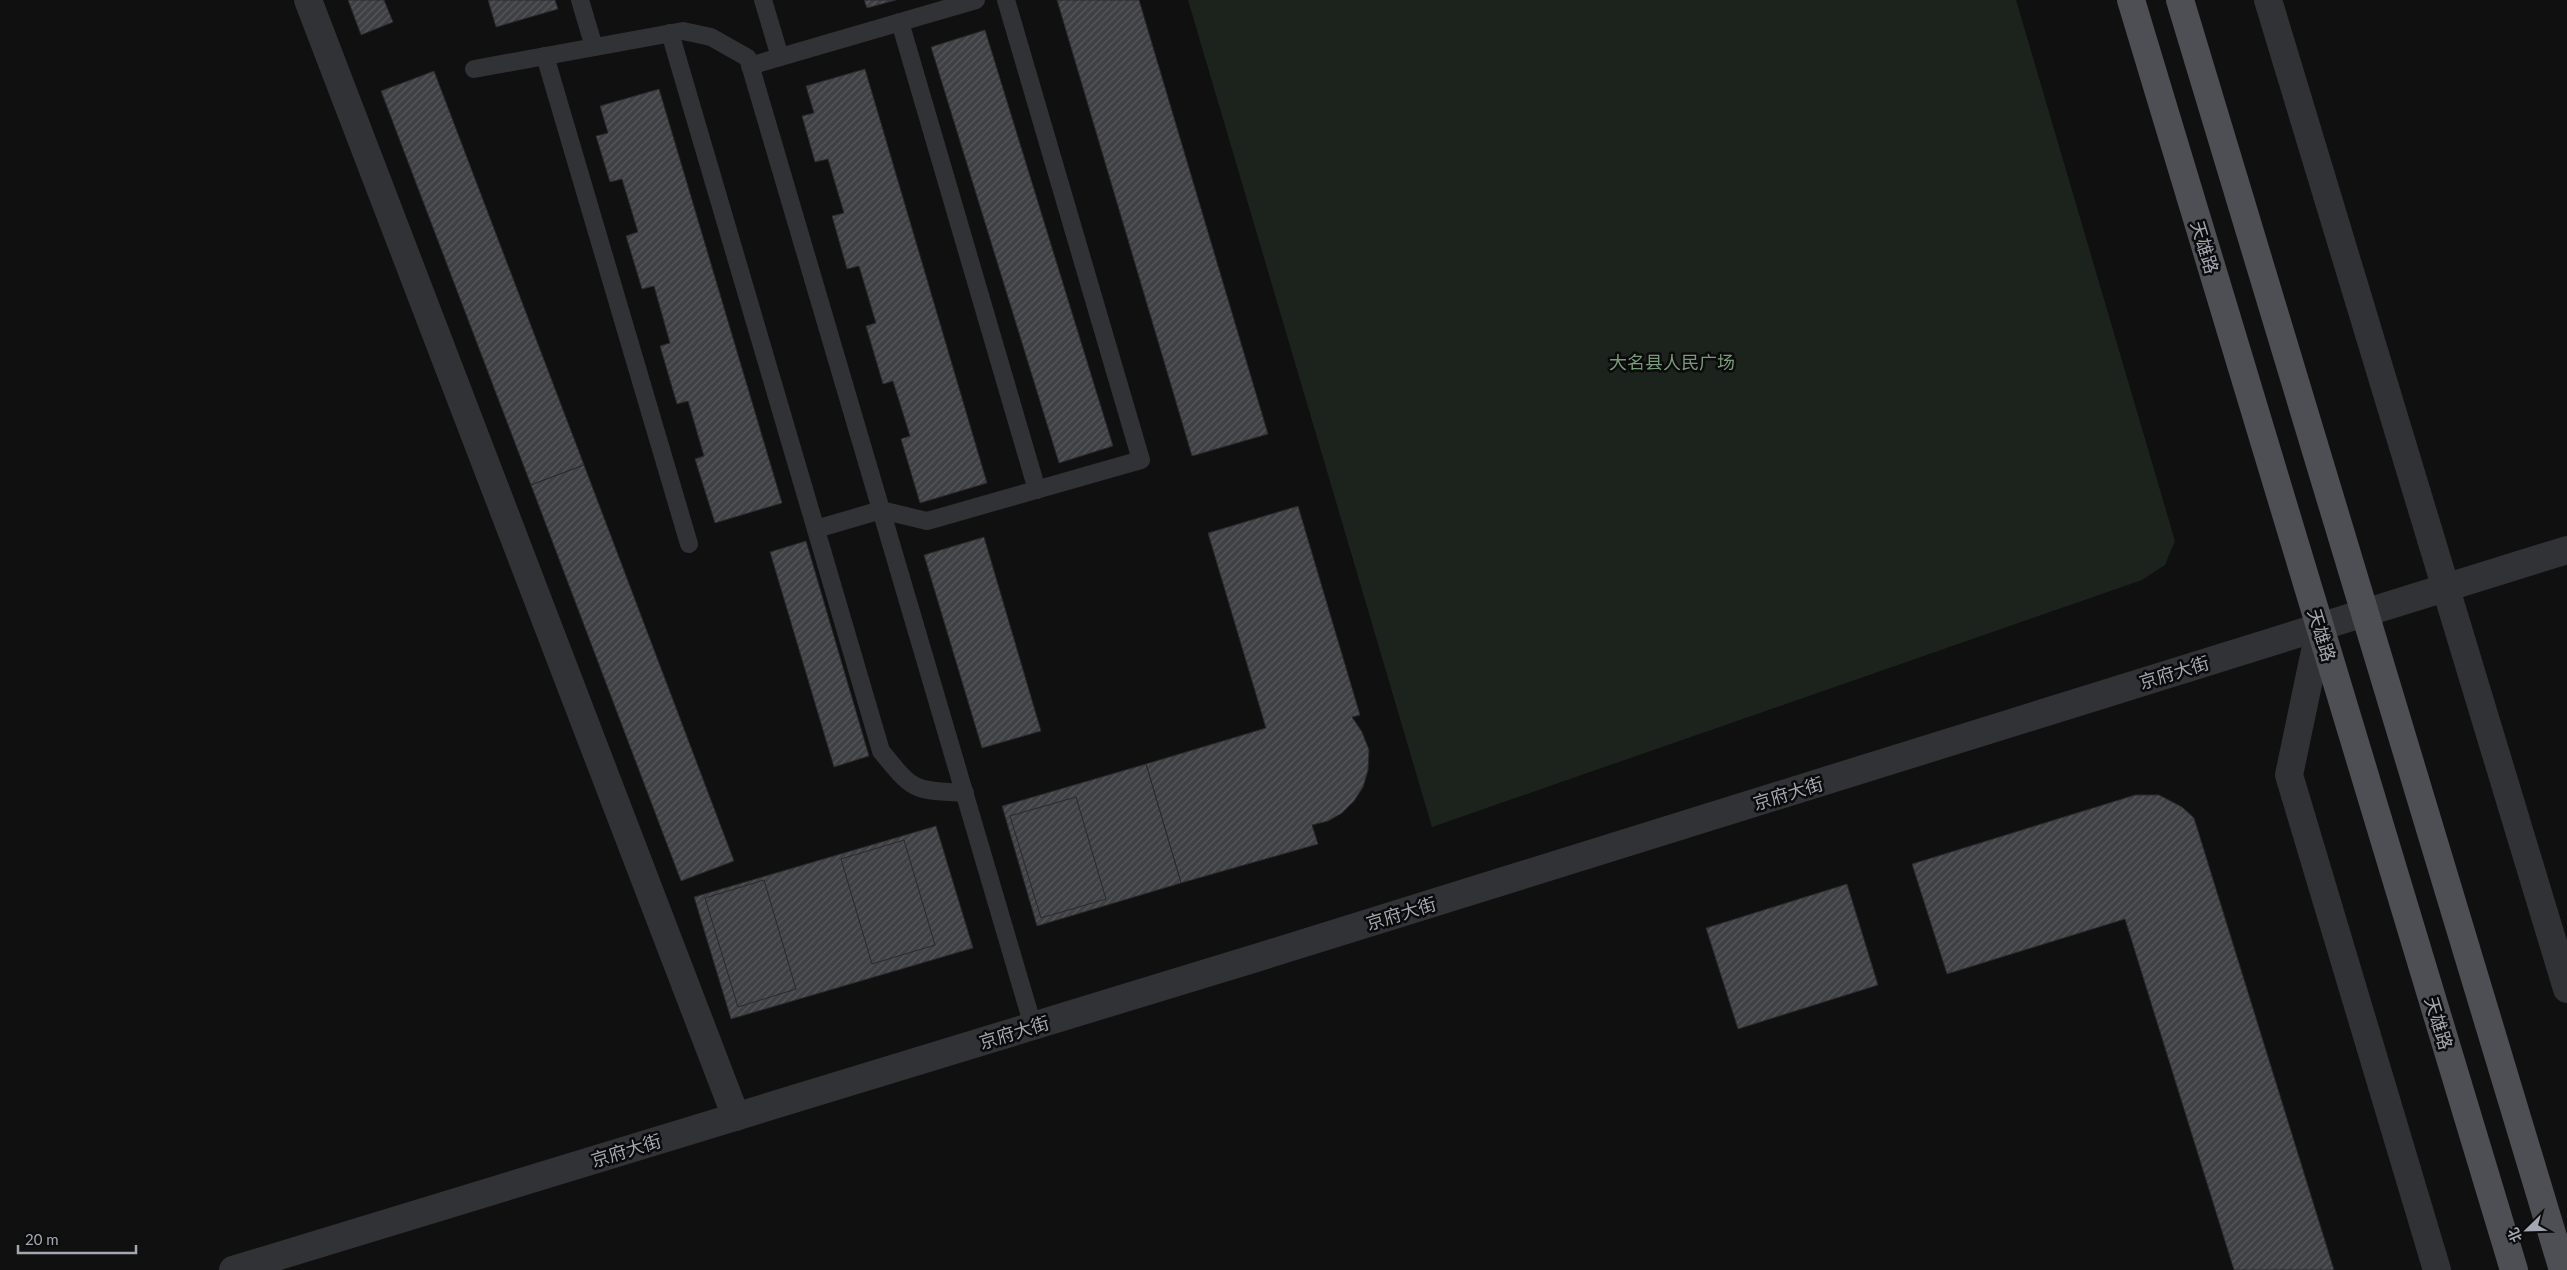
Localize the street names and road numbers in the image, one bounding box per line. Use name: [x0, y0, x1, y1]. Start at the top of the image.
street label: 天雄路: [2187, 218, 2223, 276]
street label: 天雄路: [2304, 606, 2340, 664]
street label: 京府大街: [2136, 651, 2212, 693]
street label: 京府大街: [1750, 772, 1826, 814]
street label: 京府大街: [1363, 892, 1439, 934]
street label: 天雄路: [2421, 994, 2457, 1052]
street label: 京府大街: [976, 1011, 1052, 1053]
street label: 京府大街: [588, 1129, 664, 1171]

